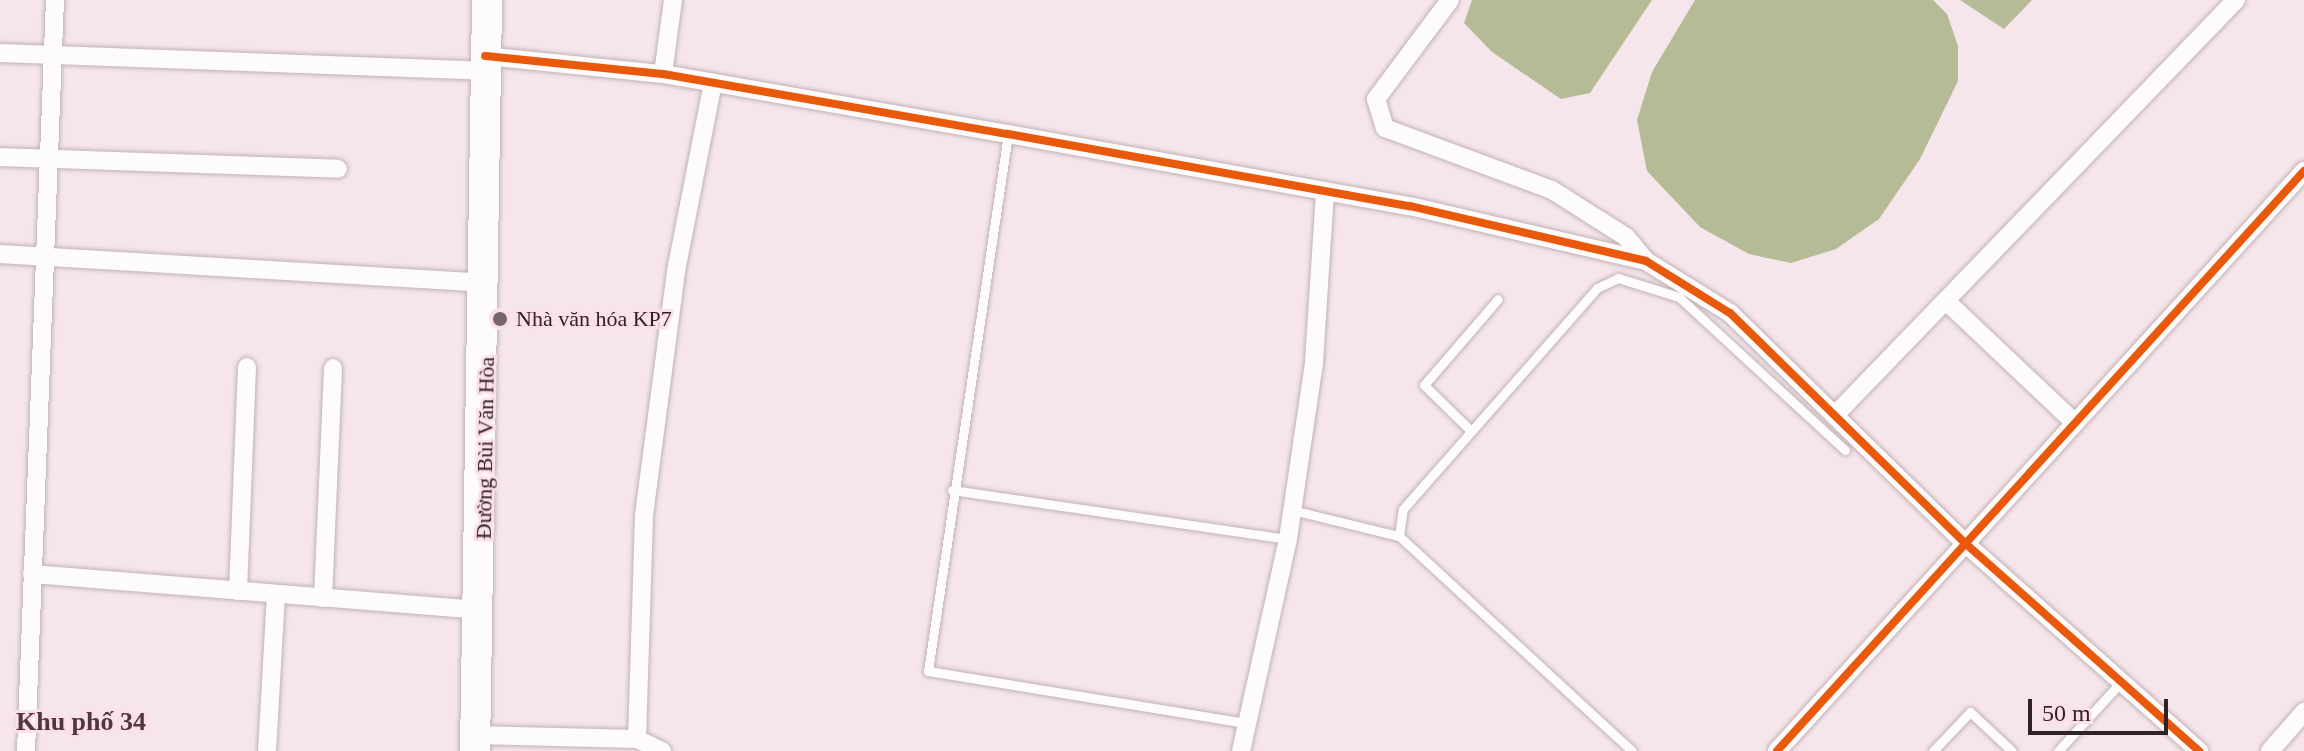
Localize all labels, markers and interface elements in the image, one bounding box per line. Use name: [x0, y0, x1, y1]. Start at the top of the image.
place label: Nhà văn hóa KP7: [516, 306, 672, 332]
marker: Nhà văn hóa KP7: [491, 310, 509, 328]
street label: Đường Bùi Văn Hòa: [470, 356, 500, 540]
scale bar: [2032, 683, 2172, 733]
text: 50 m: [2042, 700, 2091, 726]
district label: Khu phố 34: [16, 706, 146, 738]

